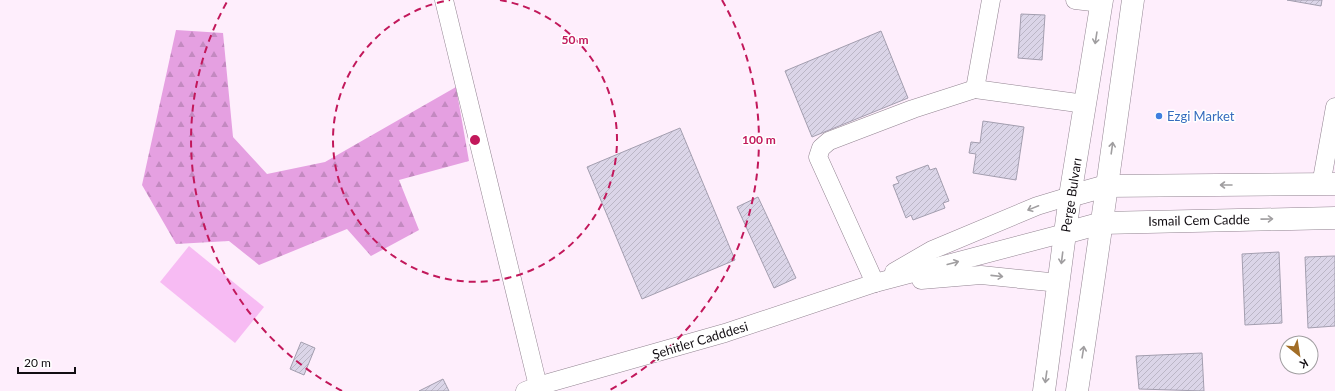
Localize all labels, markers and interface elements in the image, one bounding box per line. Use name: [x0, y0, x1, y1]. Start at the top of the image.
text: 50 m: [562, 32, 588, 47]
one-way arrow: [1091, 32, 1099, 45]
place label: Ezgi Market: [1167, 108, 1235, 124]
marker: Ezgi Market: [1154, 111, 1164, 121]
text: 100 m: [742, 132, 776, 147]
centre of rings: [468, 133, 482, 147]
one-way arrow: [1108, 141, 1116, 154]
street label: Perge Bulvarı: [1057, 157, 1085, 233]
one-way arrow: [1220, 181, 1233, 189]
one-way arrow: [1027, 205, 1039, 213]
street label: Ismail Cem Cadde: [1148, 211, 1250, 229]
one-way arrow: [1260, 215, 1273, 223]
one-way arrow: [1058, 251, 1066, 264]
one-way arrow: [946, 258, 959, 266]
one-way arrow: [990, 273, 1003, 280]
street label: Şehitler Cadddesi: [650, 318, 750, 362]
north arrow: [1279, 335, 1319, 375]
one-way arrow: [1079, 346, 1087, 359]
scale bar: [18, 349, 75, 375]
text: 20 m: [24, 355, 51, 370]
text: K: [1297, 357, 1311, 372]
one-way arrow: [1042, 370, 1050, 383]

